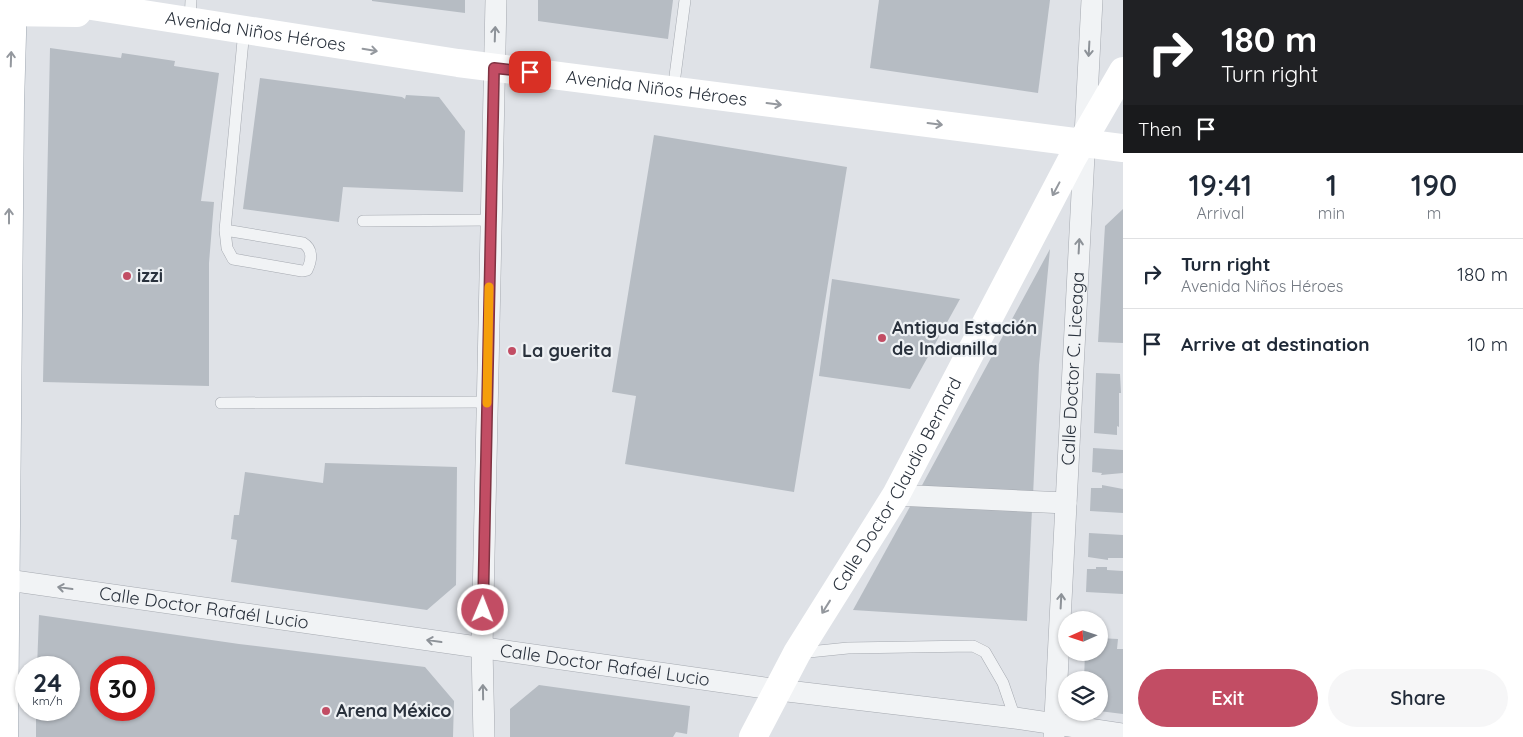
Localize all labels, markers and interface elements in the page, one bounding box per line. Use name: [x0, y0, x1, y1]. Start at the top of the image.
street label: Avenida Niños Héroes: [164, 6, 348, 56]
text: 180 m: [1221, 17, 1317, 61]
icon: right: [1138, 20, 1203, 85]
one-way arrow: [490, 26, 499, 42]
one-way arrow: [1085, 40, 1094, 56]
one-way arrow: [362, 45, 378, 55]
one-way arrow: [6, 51, 16, 68]
pin: [509, 51, 551, 93]
icon: arrive: [516, 58, 544, 86]
text: Turn right: [1221, 60, 1318, 88]
street label: Avenida Niños Héroes: [565, 65, 749, 111]
one-way arrow: [765, 99, 781, 109]
icon: arrive: [1192, 115, 1220, 143]
text: Then: [1138, 117, 1182, 141]
one-way arrow: [927, 119, 943, 129]
text: 19:41: [1189, 166, 1252, 204]
text: 1: [1326, 166, 1337, 204]
text: 190: [1411, 166, 1457, 204]
one-way arrow: [1051, 182, 1061, 196]
text: Arrival: [1196, 203, 1244, 223]
text: min: [1318, 203, 1345, 223]
text: m: [1427, 203, 1441, 223]
one-way arrow: [4, 208, 14, 224]
one-way arrow: [1075, 239, 1084, 255]
text: Turn right: [1181, 252, 1270, 276]
icon: right: [1138, 260, 1166, 288]
text: 180 m: [1457, 262, 1508, 286]
place label: izzi: [137, 264, 163, 287]
marker: izzi: [121, 270, 133, 282]
street label: Calle Doctor C. Liceaga: [1056, 271, 1089, 466]
text: Avenida Niños Héroes: [1181, 276, 1343, 296]
place label: Antigua Estación de Indianilla: [892, 316, 1037, 360]
icon: arrive: [1138, 330, 1166, 358]
marker: Antigua Estación de Indianilla: [876, 332, 888, 344]
text: Arrive at destination: [1181, 332, 1370, 356]
text: 10 m: [1467, 332, 1508, 356]
place label: La guerita: [522, 339, 612, 362]
marker: La guerita: [506, 345, 518, 357]
street label: Calle Doctor Claudio Bernard: [826, 373, 967, 596]
street label: Calle Doctor Rafaél Lucio: [98, 581, 310, 634]
one-way arrow: [58, 583, 74, 593]
position arrow: [456, 583, 508, 635]
one-way arrow: [1057, 593, 1066, 609]
one-way arrow: [821, 600, 831, 614]
north arrow: [1058, 611, 1108, 661]
map controls: [1058, 611, 1108, 721]
one-way arrow: [426, 636, 442, 646]
street label: Calle Doctor Rafaél Lucio: [499, 638, 711, 691]
speed limit sign: 30: [90, 656, 155, 721]
text: 24: [33, 667, 62, 698]
button: Exit: [1138, 669, 1318, 727]
button: Share: [1328, 669, 1508, 727]
button: layers: [1058, 671, 1108, 721]
one-way arrow: [478, 685, 488, 701]
text: km/h: [32, 693, 63, 708]
place label: Arena México: [336, 699, 452, 722]
marker: Arena México: [320, 705, 332, 717]

